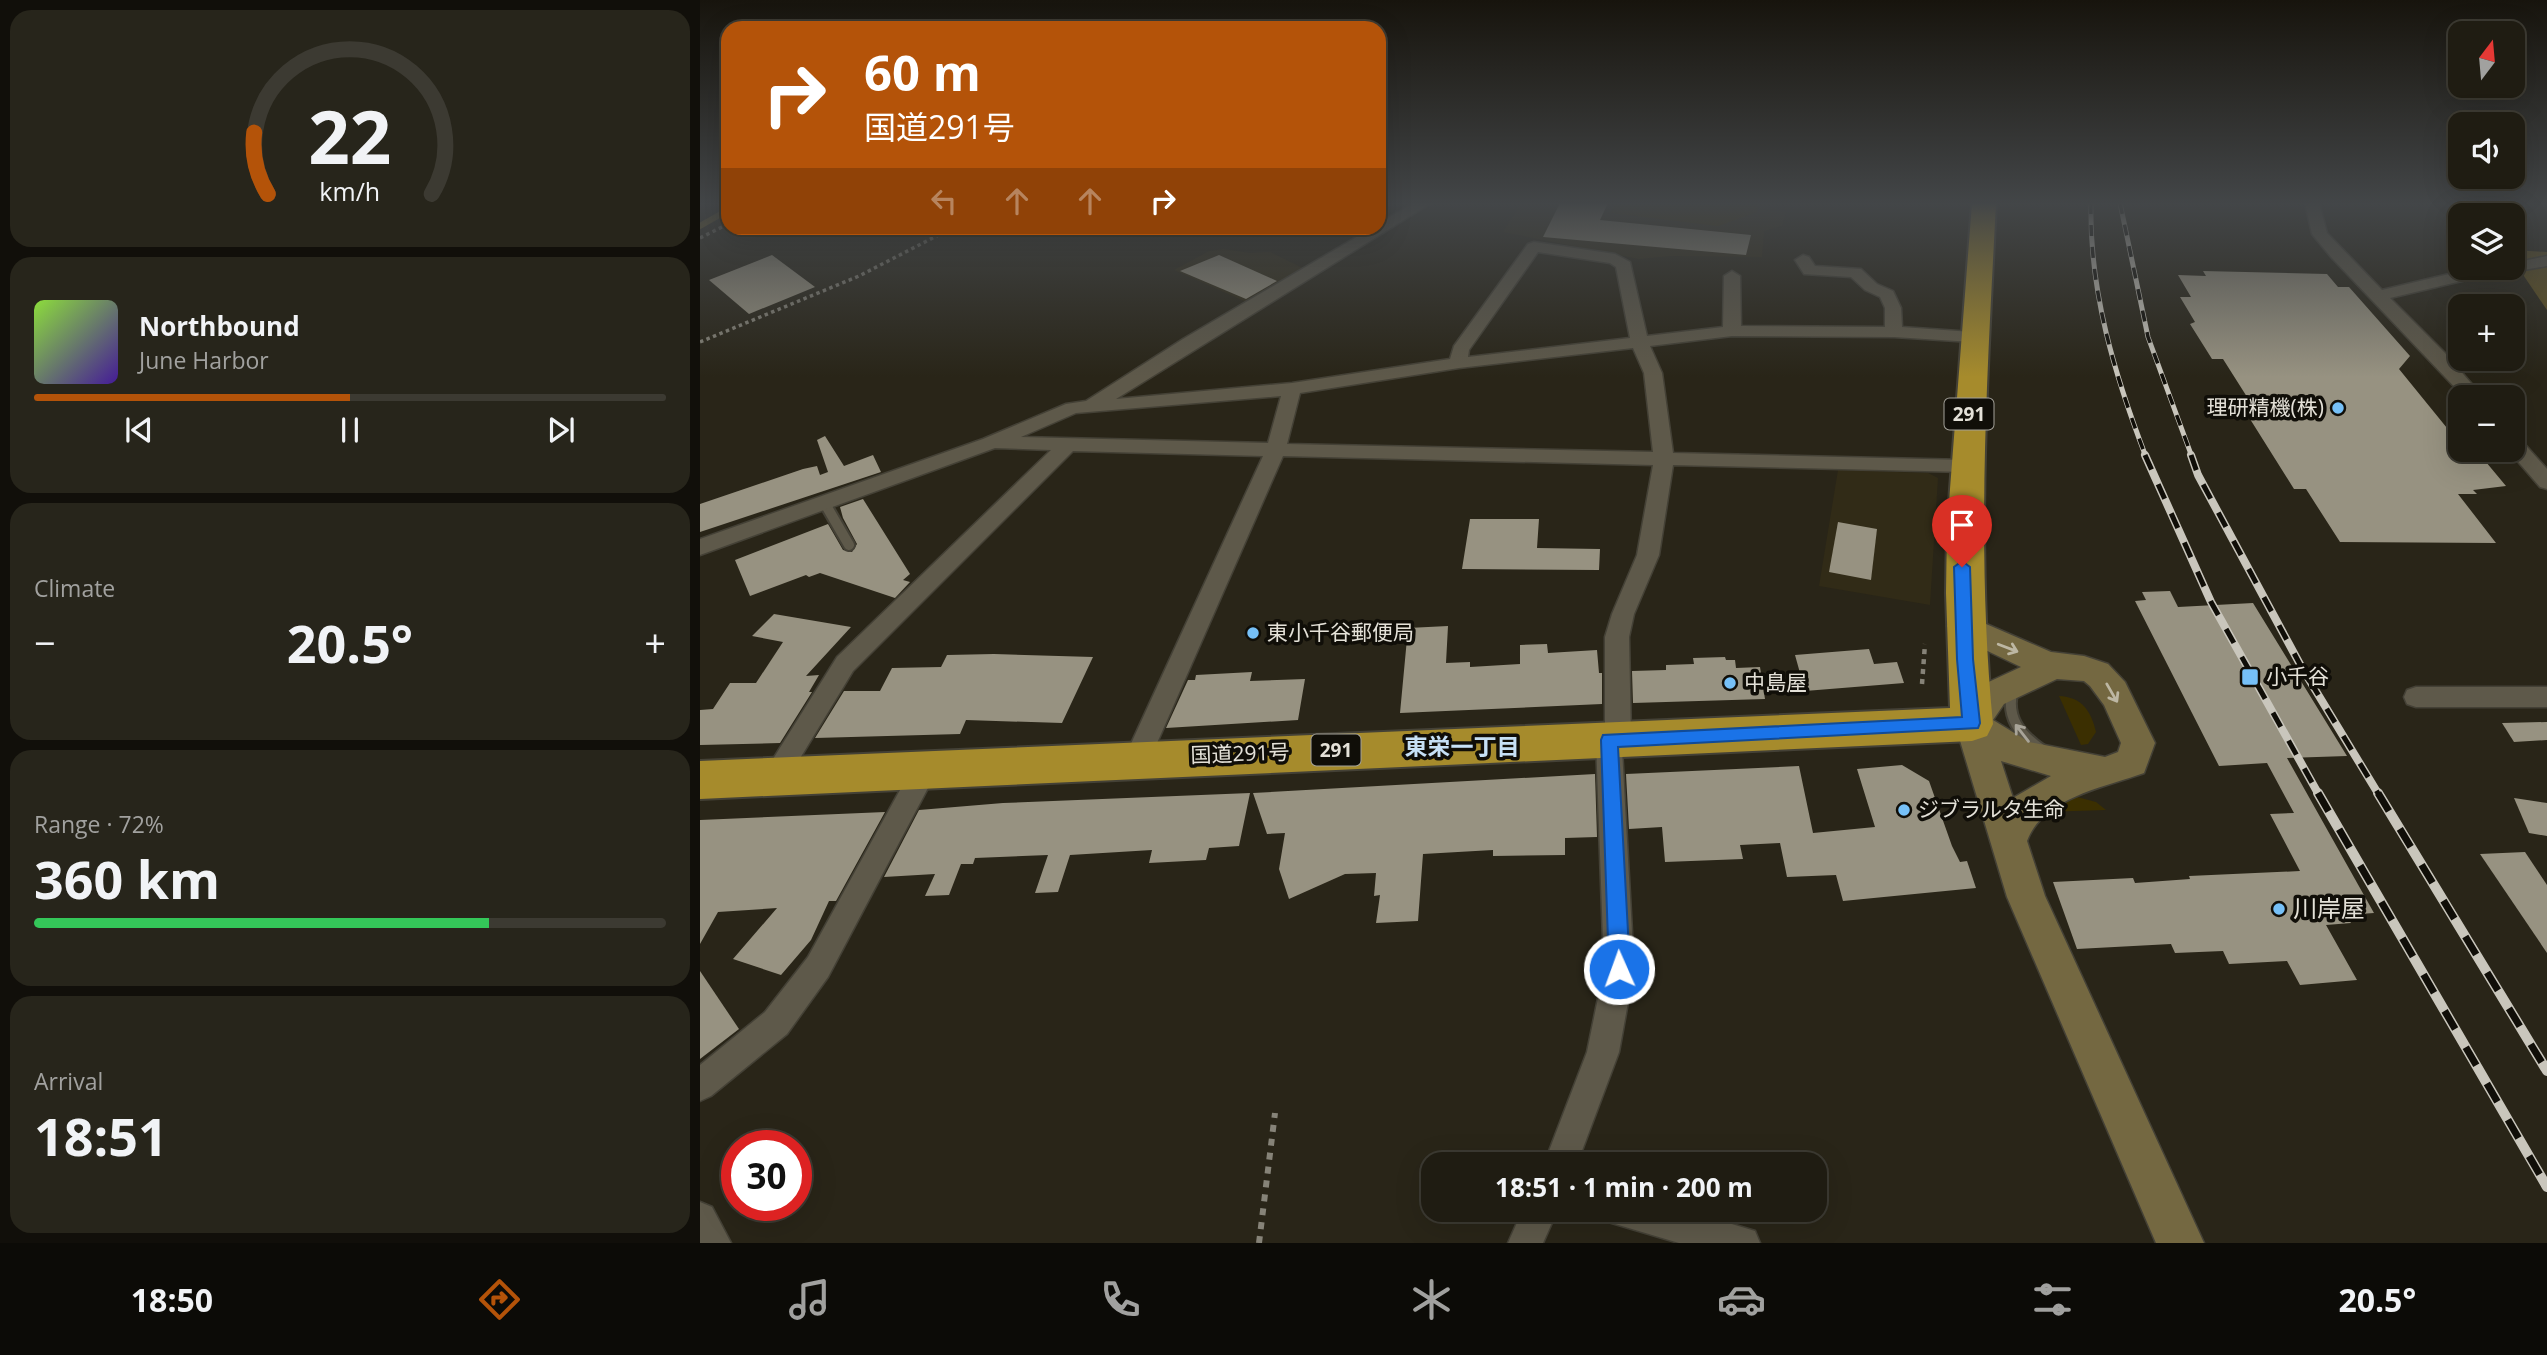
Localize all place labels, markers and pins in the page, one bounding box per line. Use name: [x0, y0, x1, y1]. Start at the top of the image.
place label: 理研精機(株): [2207, 393, 2324, 421]
marker: 理研精機(株): [2330, 400, 2346, 416]
pin: [1932, 495, 1992, 567]
place label: 東小千谷郵便局: [1267, 618, 1414, 646]
marker: 東小千谷郵便局: [1245, 625, 1261, 641]
place label: 小千谷: [2266, 662, 2329, 690]
marker: 小千谷: [2240, 667, 2260, 687]
place label: 中島屋: [1744, 668, 1807, 696]
marker: 中島屋: [1722, 675, 1738, 691]
place label: ジブラルタ生命: [1918, 795, 2065, 823]
marker: ジブラルタ生命: [1896, 802, 1912, 818]
place label: 川岸屋: [2293, 891, 2365, 924]
marker: 川岸屋: [2271, 901, 2287, 917]

